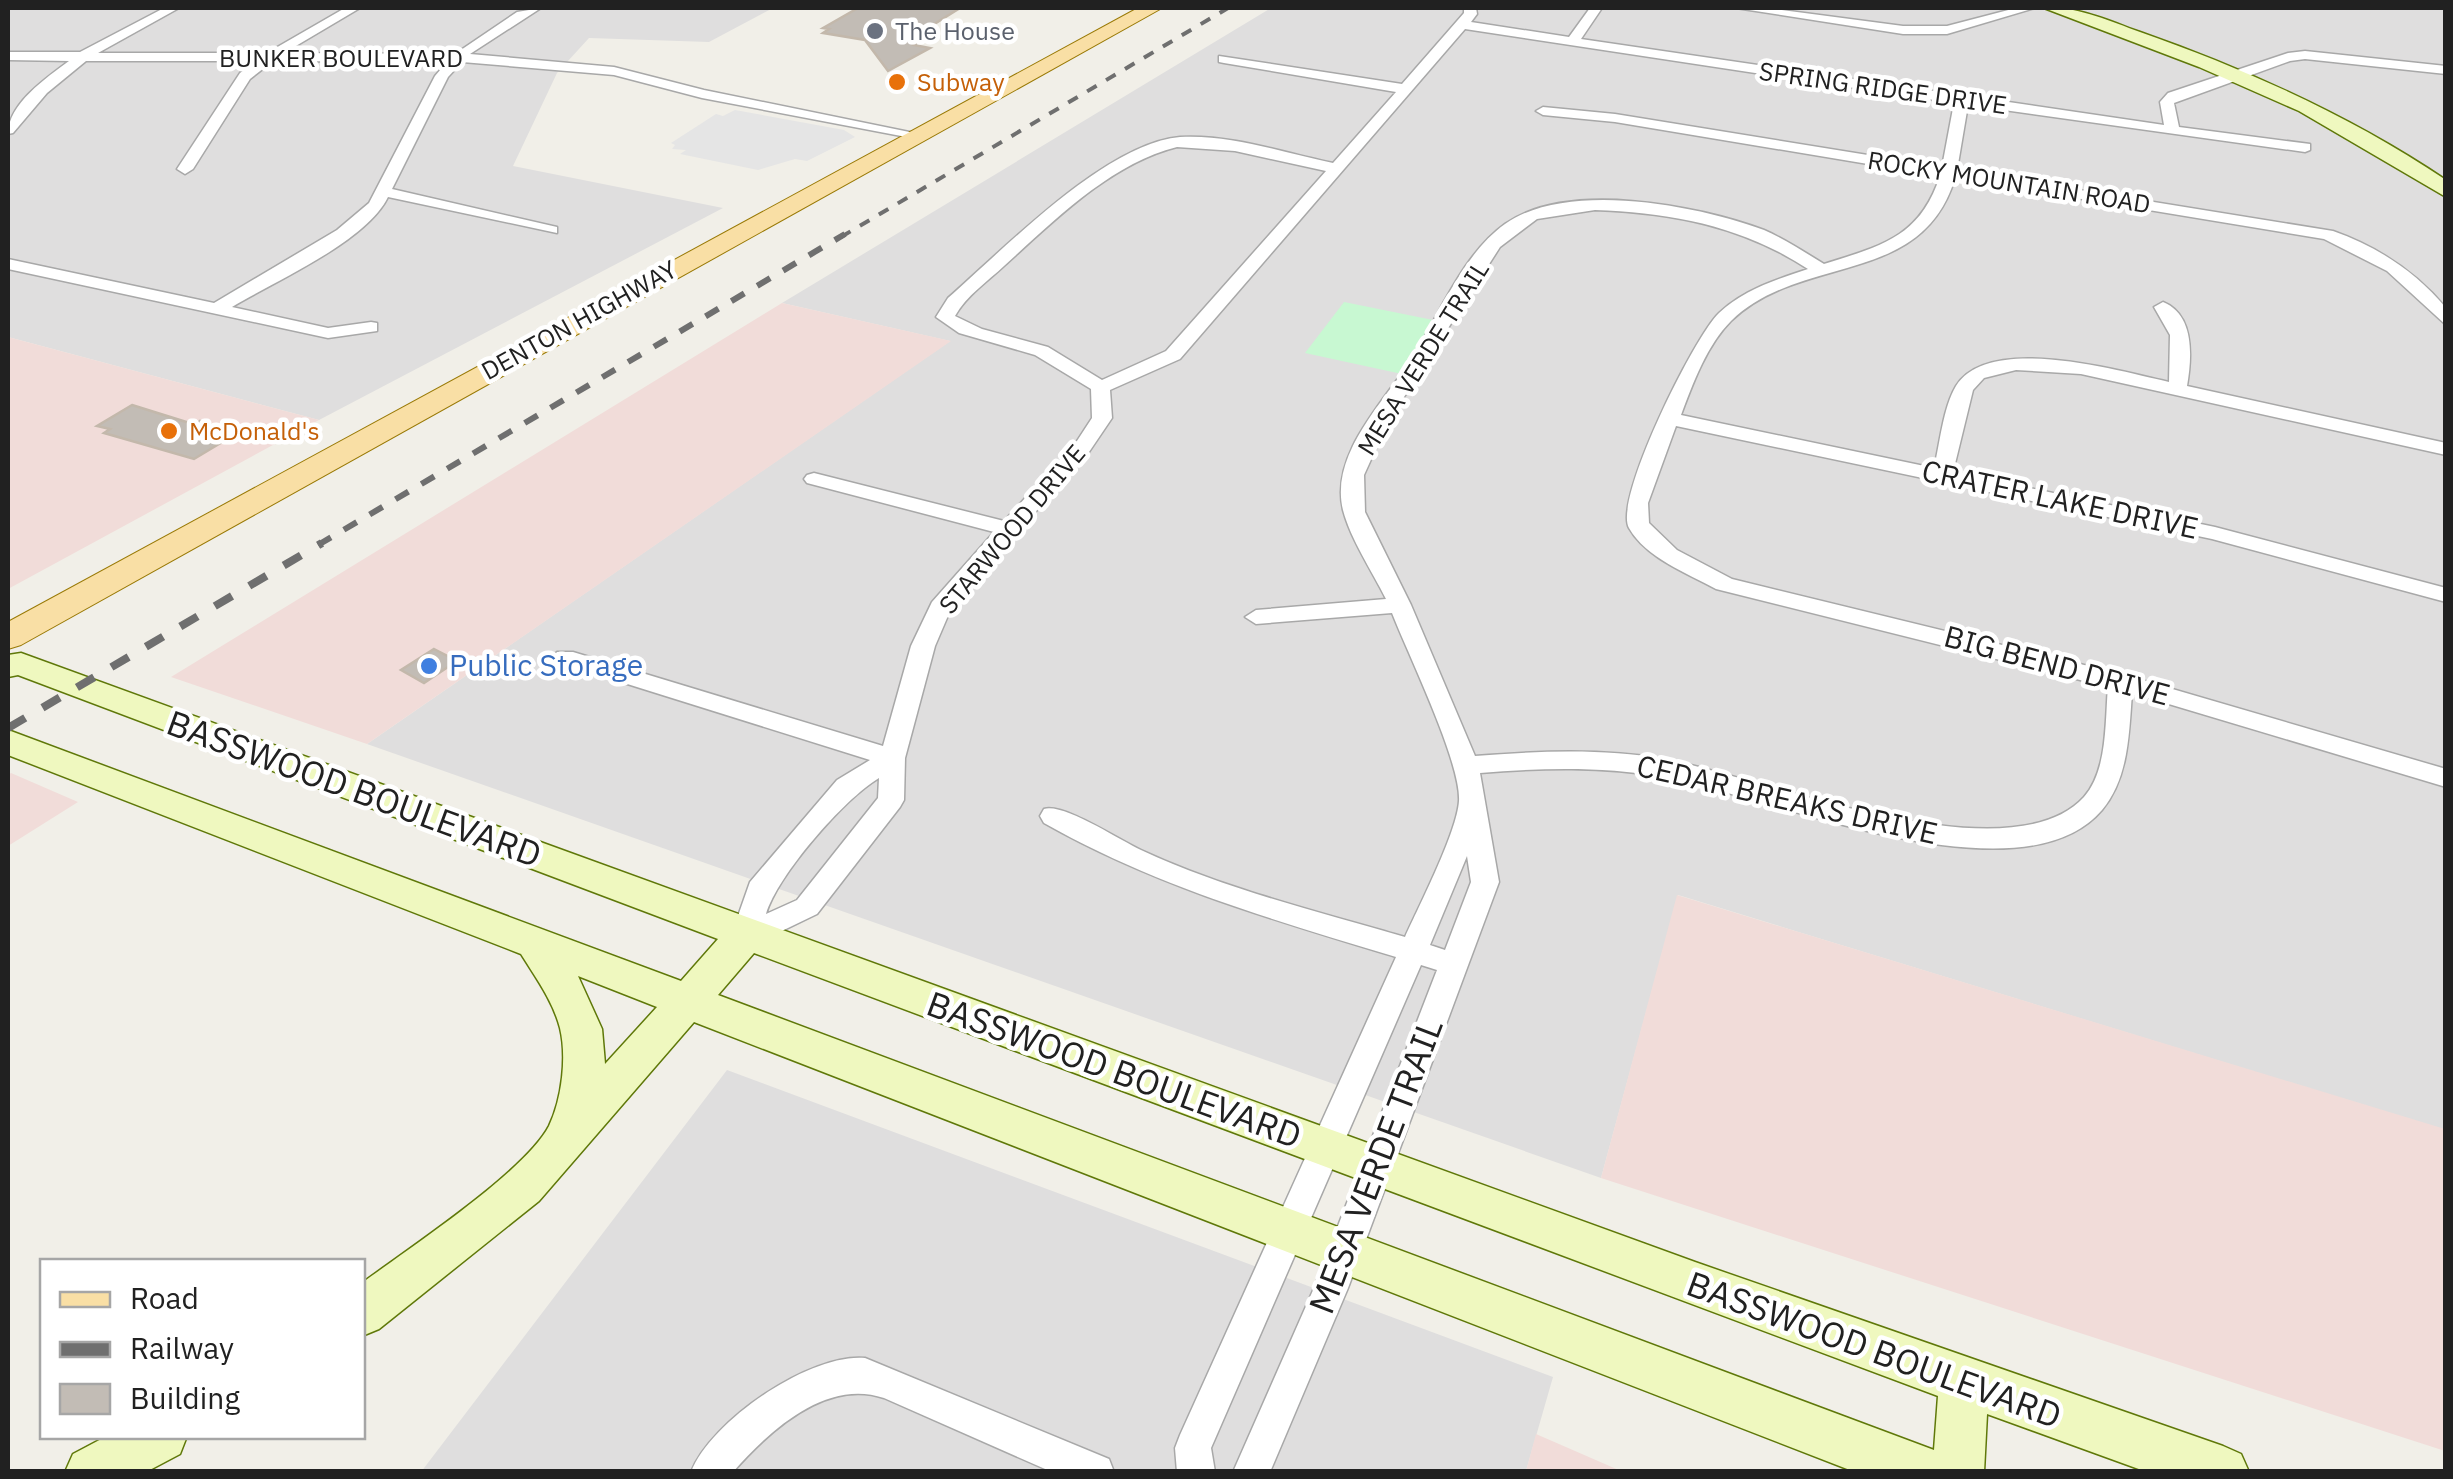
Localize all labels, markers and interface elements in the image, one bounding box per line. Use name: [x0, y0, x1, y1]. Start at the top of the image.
place label: The House: [895, 14, 1015, 47]
marker: The House: [864, 20, 886, 42]
street label: BUNKER BOULEVARD: [219, 41, 463, 74]
street label: SPRING RIDGE DRIVE: [1757, 54, 2009, 121]
place label: Subway: [917, 65, 1005, 98]
marker: Subway: [886, 71, 908, 93]
street label: ROCKY MOUNTAIN ROAD: [1865, 143, 2153, 220]
street label: DENTON HIGHWAY: [475, 252, 682, 387]
street label: MESA VERDE TRAIL: [1349, 254, 1496, 461]
place label: McDonald's: [189, 414, 320, 447]
marker: McDonald's: [158, 420, 180, 442]
street label: STARWOOD DRIVE: [931, 437, 1092, 620]
street label: CRATER LAKE DRIVE: [1919, 450, 2202, 547]
street label: BIG BEND DRIVE: [1940, 616, 2175, 713]
place label: Public Storage: [449, 645, 643, 684]
marker: Public Storage: [418, 655, 440, 677]
street label: BASSWOOD BOULEVARD: [161, 699, 548, 877]
street label: CEDAR BREAKS DRIVE: [1633, 745, 1941, 852]
street label: BASSWOOD BOULEVARD: [921, 980, 1308, 1158]
street label: MESA VERDE TRAIL: [1298, 1012, 1453, 1320]
legend: [40, 1259, 365, 1439]
street label: BASSWOOD BOULEVARD: [1681, 1260, 2068, 1438]
text: Road: [130, 1278, 199, 1317]
text: Railway: [130, 1328, 234, 1367]
text: Building: [130, 1378, 240, 1417]

